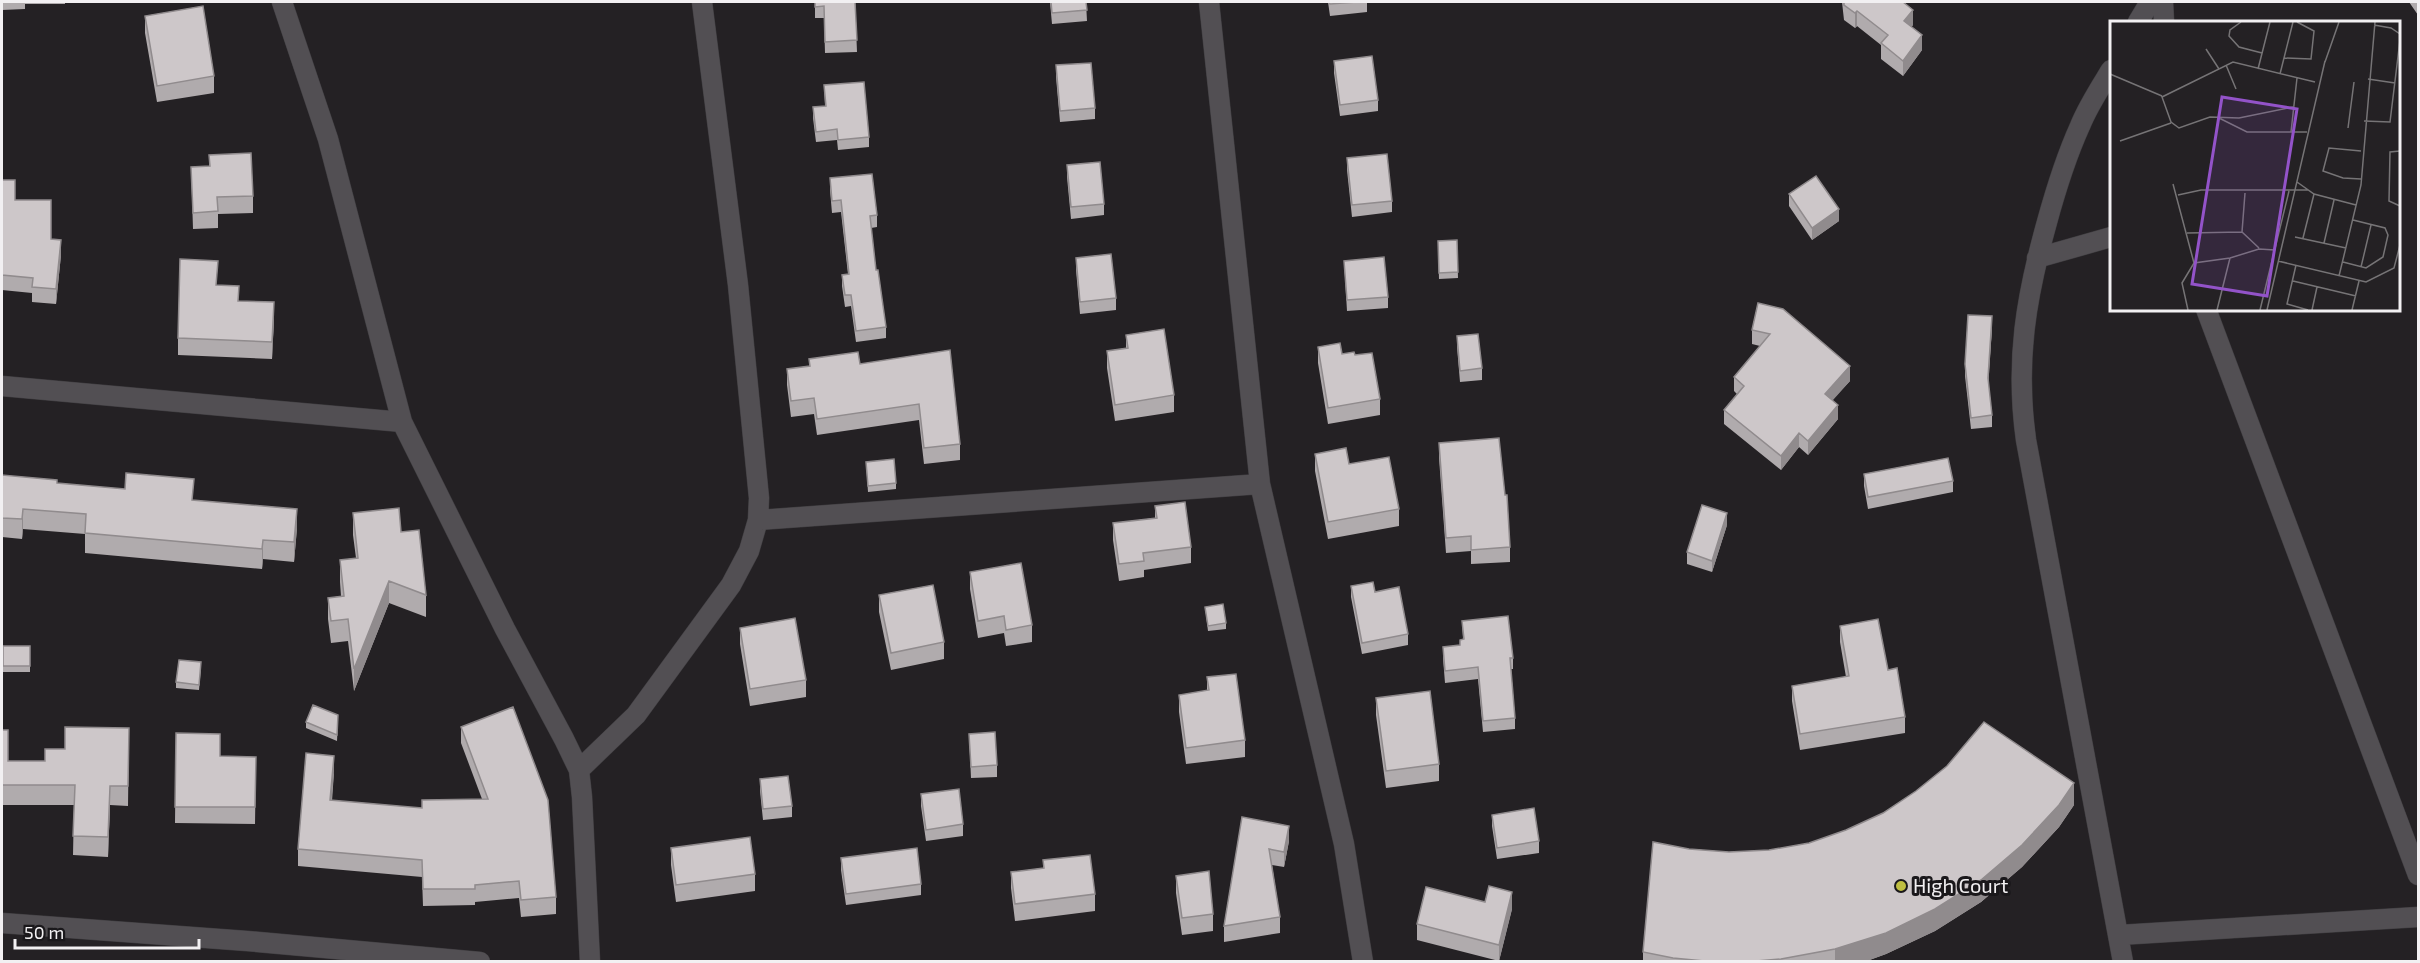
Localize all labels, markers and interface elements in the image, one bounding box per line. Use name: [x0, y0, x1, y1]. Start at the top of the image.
inset map: [2110, 21, 2399, 310]
place label: High Court: [1913, 873, 2009, 897]
marker: High Court: [1894, 879, 1908, 893]
scale bar: [15, 912, 200, 950]
text: 50 m: [24, 921, 64, 943]

